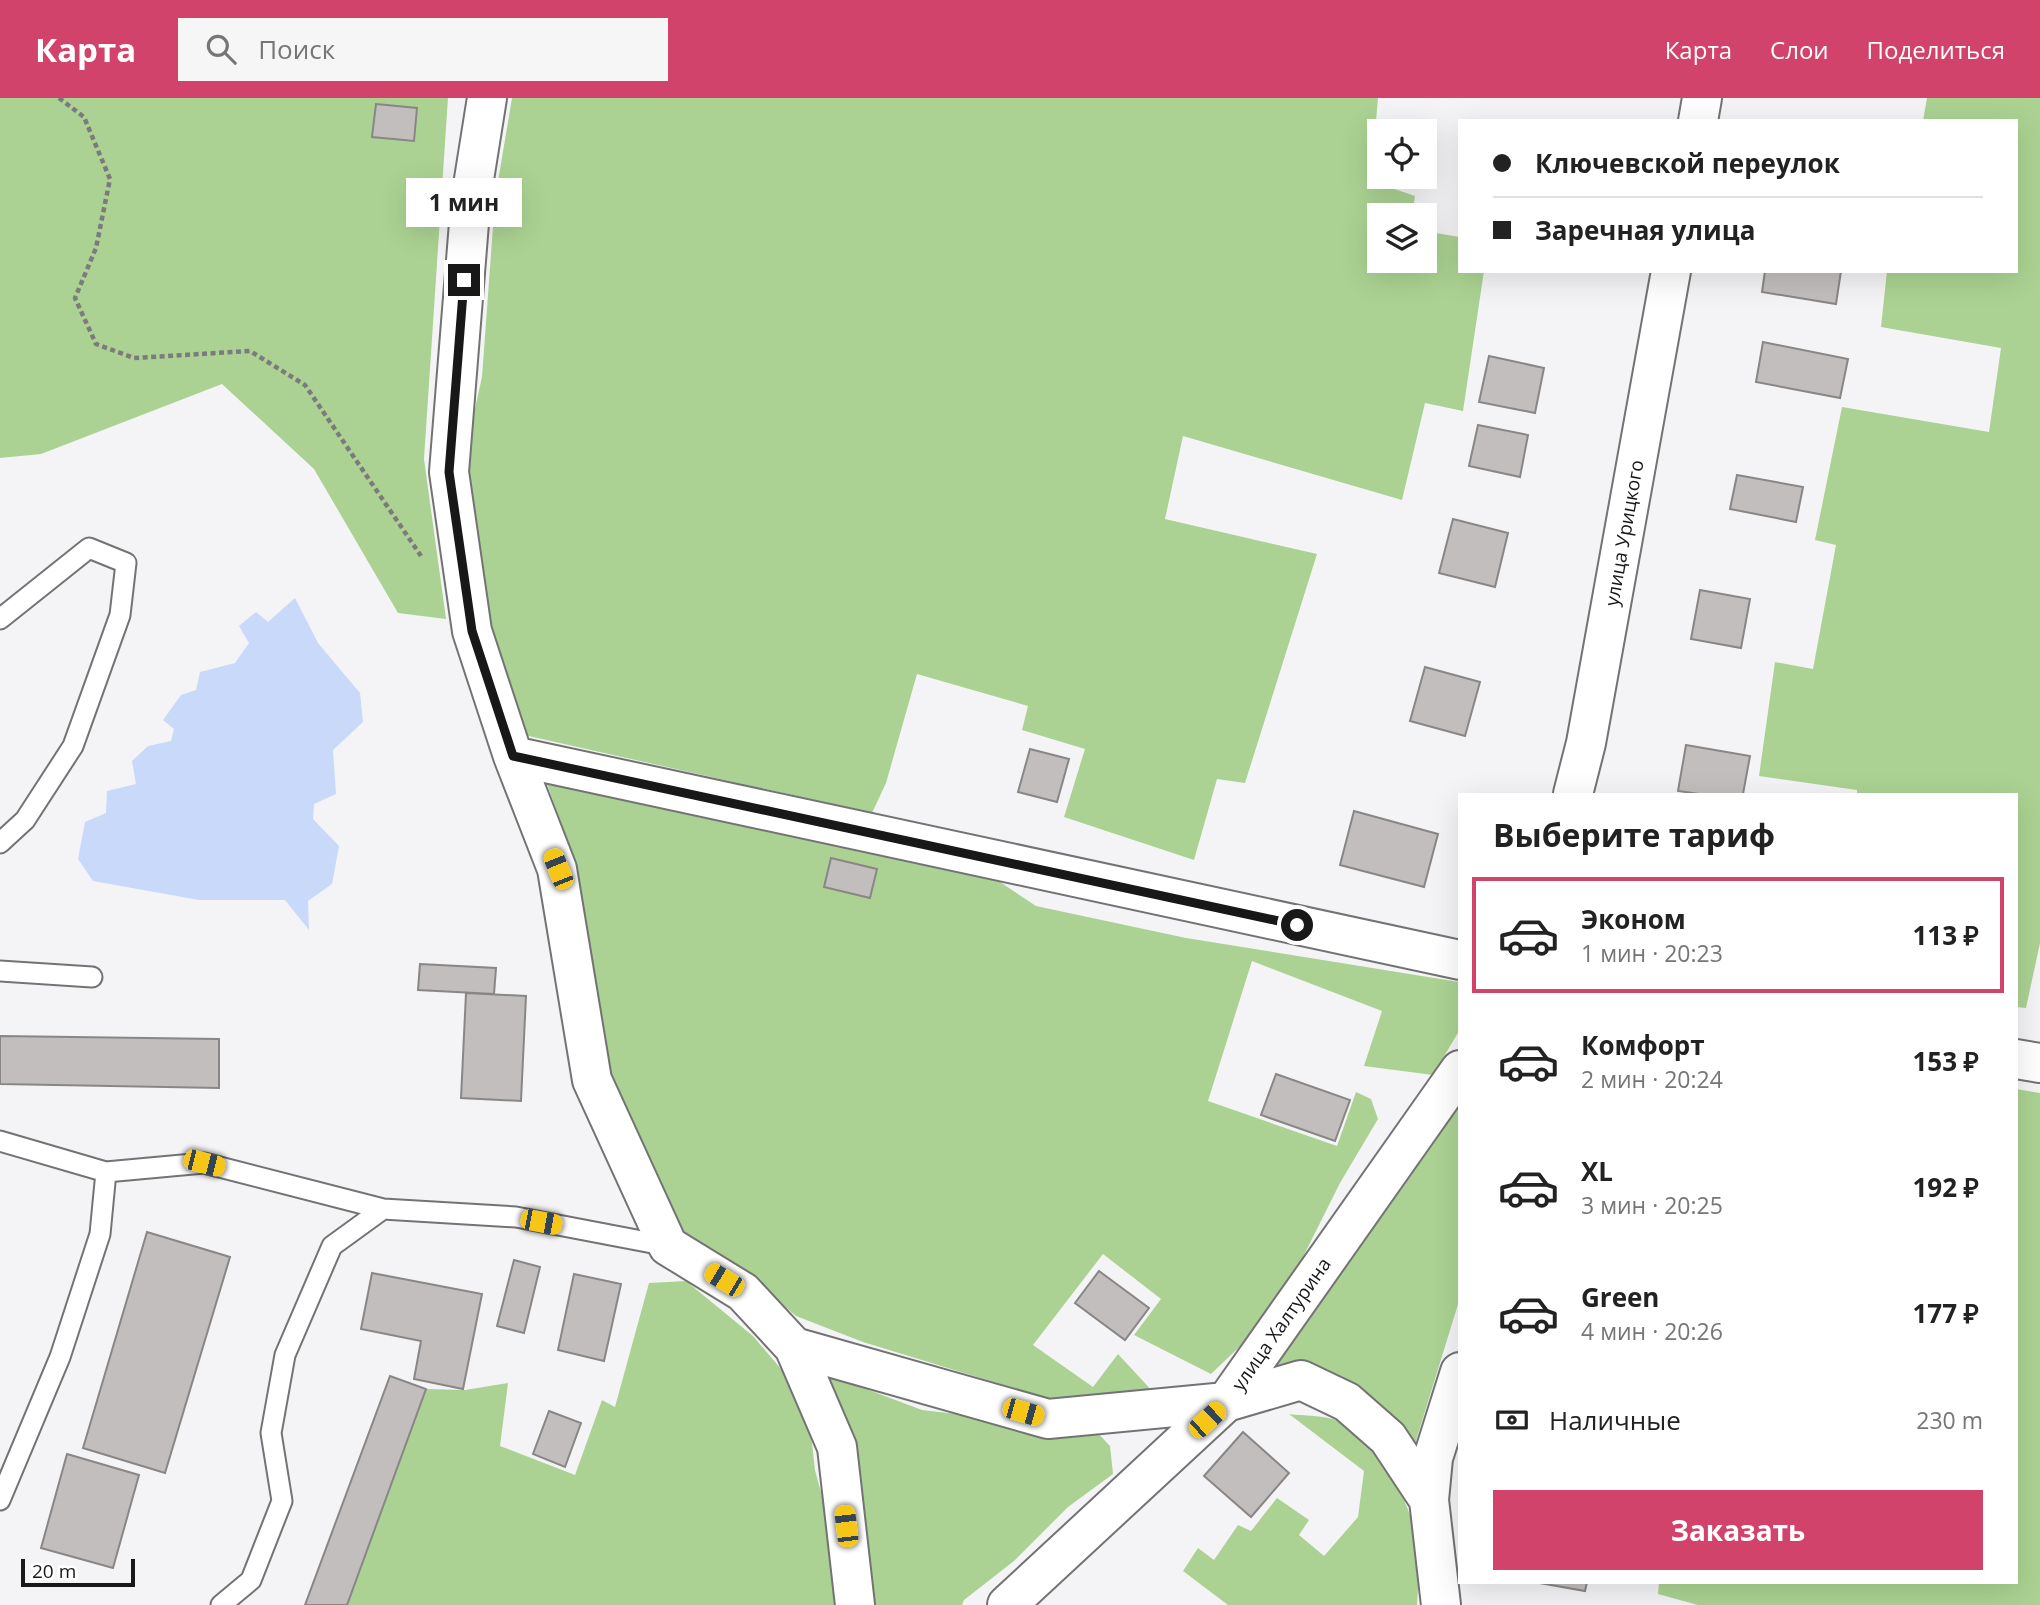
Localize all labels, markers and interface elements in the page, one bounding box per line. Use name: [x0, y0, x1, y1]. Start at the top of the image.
search box: [178, 18, 668, 81]
text: Карта: [35, 27, 136, 72]
icon: search: [202, 30, 240, 68]
text: Поиск: [258, 31, 335, 67]
text: Карта: [1665, 33, 1732, 66]
text: Слои: [1770, 33, 1829, 66]
text: Поделиться: [1867, 33, 2005, 66]
map controls: [1367, 119, 1437, 273]
button: locate: [1367, 119, 1437, 189]
text: Ключевской переулок: [1535, 145, 1840, 181]
callout: 1 мин: [406, 178, 522, 228]
text: 1 мин: [429, 186, 499, 218]
button: layers: [1367, 203, 1437, 273]
text: Заречная улица: [1535, 212, 1755, 248]
route end: [448, 264, 480, 296]
street label: улица Урицкого: [1598, 458, 1650, 608]
text: Выберите тариф: [1493, 813, 1775, 856]
car: [541, 846, 576, 892]
text: Эконом: [1581, 901, 1686, 937]
icon: car: [1497, 904, 1560, 967]
route start: [1281, 909, 1313, 941]
text: 113 ₽: [1913, 917, 1979, 953]
text: 1 мин · 20:23: [1581, 937, 1723, 969]
text: Комфорт: [1581, 1027, 1705, 1063]
icon: car: [1497, 1030, 1560, 1093]
text: 153 ₽: [1913, 1043, 1979, 1079]
text: 2 мин · 20:24: [1581, 1063, 1723, 1095]
car: [182, 1148, 227, 1178]
text: XL: [1581, 1153, 1613, 1189]
icon: car: [1497, 1156, 1560, 1219]
text: 192 ₽: [1913, 1169, 1979, 1205]
text: 3 мин · 20:25: [1581, 1189, 1723, 1221]
car: [519, 1208, 564, 1236]
street label: улица Халтурина: [1225, 1252, 1337, 1396]
car: [701, 1260, 748, 1300]
text: Green: [1581, 1279, 1659, 1315]
icon: car: [1497, 1282, 1560, 1345]
text: 177 ₽: [1913, 1295, 1979, 1331]
text: 4 мин · 20:26: [1581, 1315, 1723, 1347]
car: [1000, 1396, 1047, 1428]
car: [1185, 1398, 1230, 1442]
icon: cash: [1493, 1401, 1531, 1439]
text: Наличные: [1549, 1402, 1681, 1438]
text: 230 m: [1916, 1404, 1983, 1436]
button: Заказать: [1493, 1490, 1983, 1570]
car: [834, 1504, 859, 1548]
scale bar: [21, 1556, 135, 1588]
text: 20 m: [32, 1558, 76, 1584]

